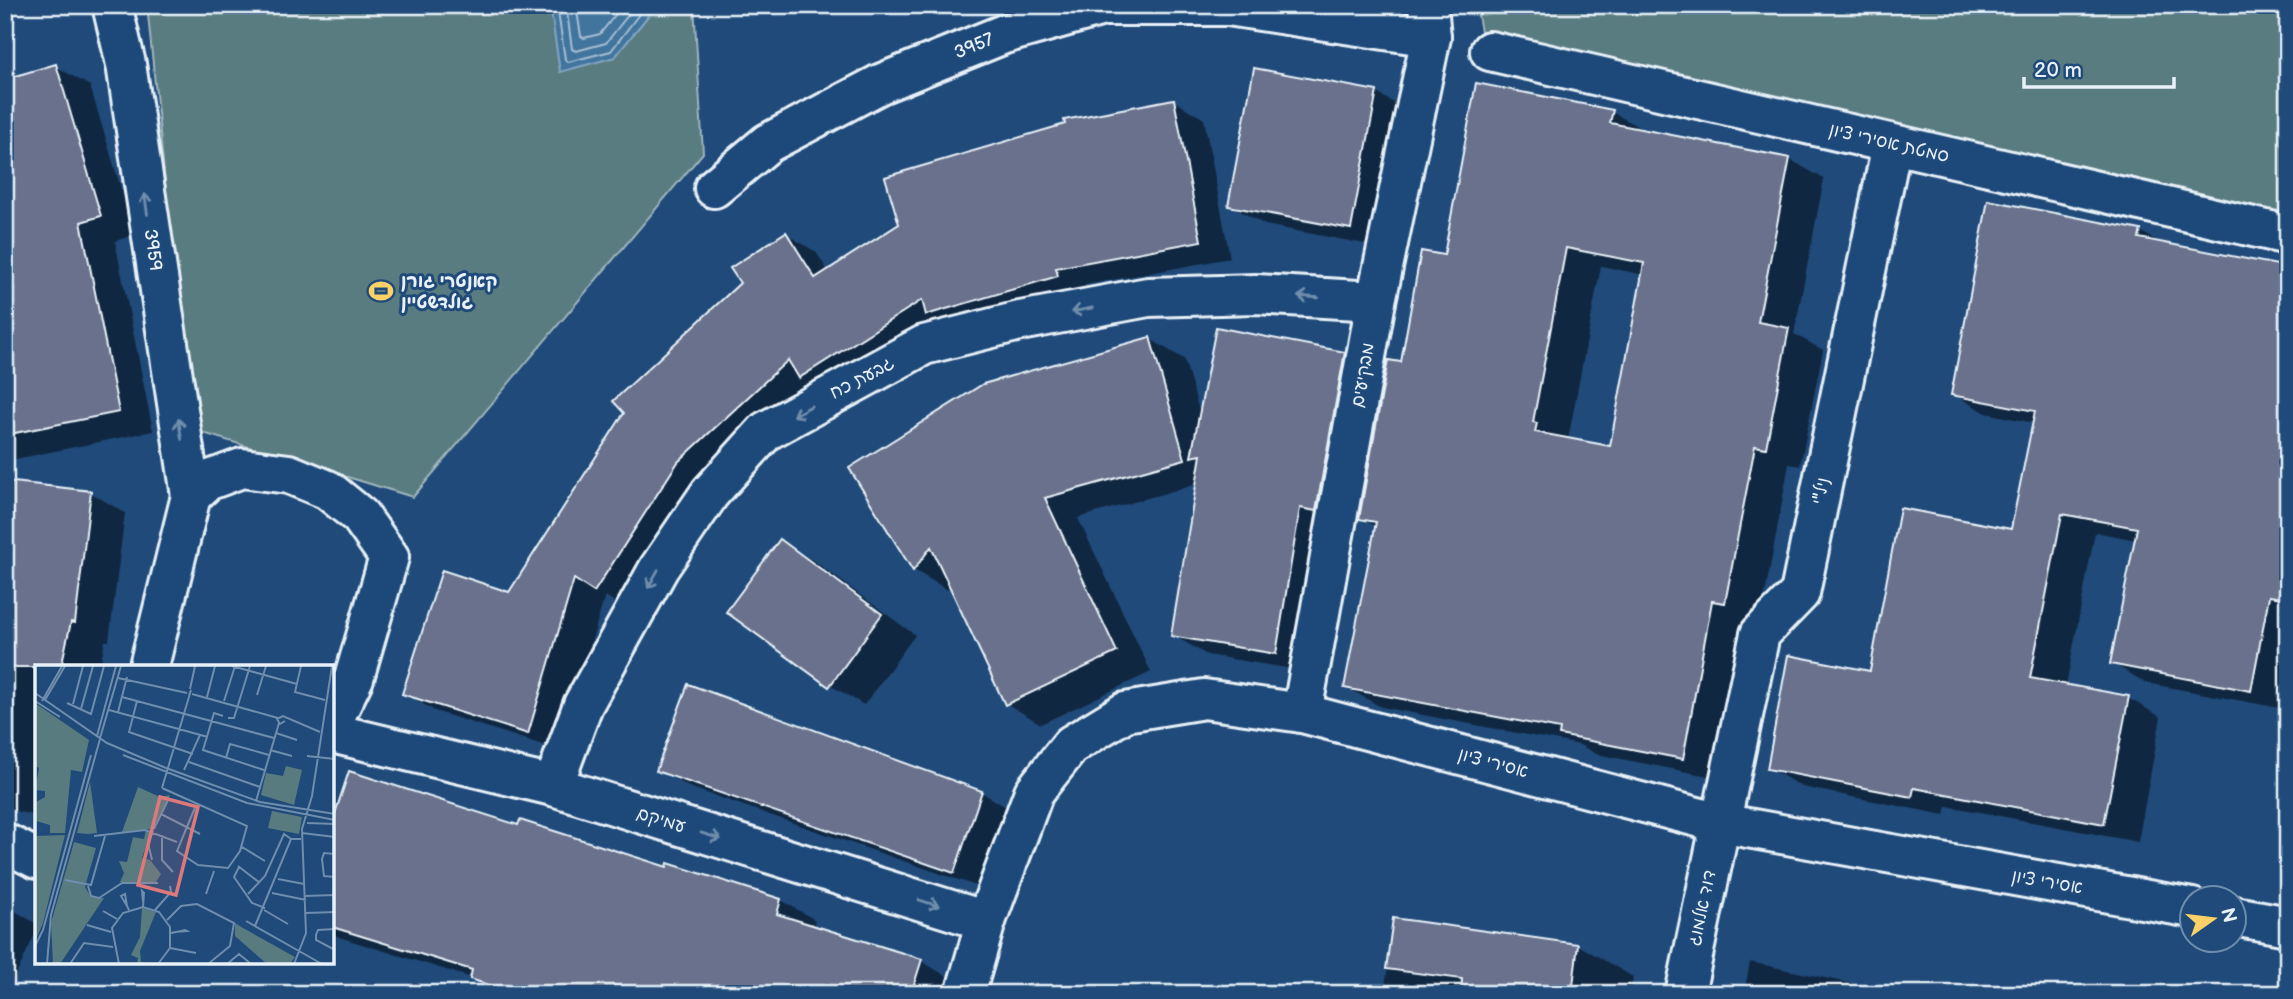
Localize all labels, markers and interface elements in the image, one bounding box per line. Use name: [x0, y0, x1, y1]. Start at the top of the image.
street label: 3957: [951, 29, 997, 63]
scale bar: [2024, 46, 2174, 90]
text: 20 m: [2034, 58, 2082, 83]
street label: סמטת אסירי ציון: [1827, 119, 1951, 167]
one-way arrow: [140, 193, 153, 216]
street label: 3959: [140, 228, 166, 272]
place label: קאנטרי גורן גולדשטיין: [401, 271, 497, 313]
sports icon: קאנטרי גורן גולדשטיין: [367, 277, 395, 305]
one-way arrow: [1297, 290, 1320, 303]
one-way arrow: [1071, 303, 1094, 317]
street label: מבקיעים: [1347, 341, 1379, 409]
street label: גבעת כח: [826, 352, 898, 404]
one-way arrow: [792, 404, 812, 418]
one-way arrow: [173, 418, 186, 441]
street label: ניל"י: [1808, 475, 1834, 507]
one-way arrow: [646, 568, 659, 589]
inset map: [35, 665, 334, 964]
street label: אסירי ציון: [1456, 744, 1531, 782]
street label: עמיקם: [634, 803, 688, 837]
one-way arrow: [700, 830, 722, 843]
street label: אסירי ציון: [2010, 865, 2084, 899]
street label: דוד אלמוג: [1684, 868, 1720, 948]
north arrow: [2178, 884, 2248, 954]
one-way arrow: [917, 898, 939, 911]
text: N: [2215, 906, 2241, 925]

